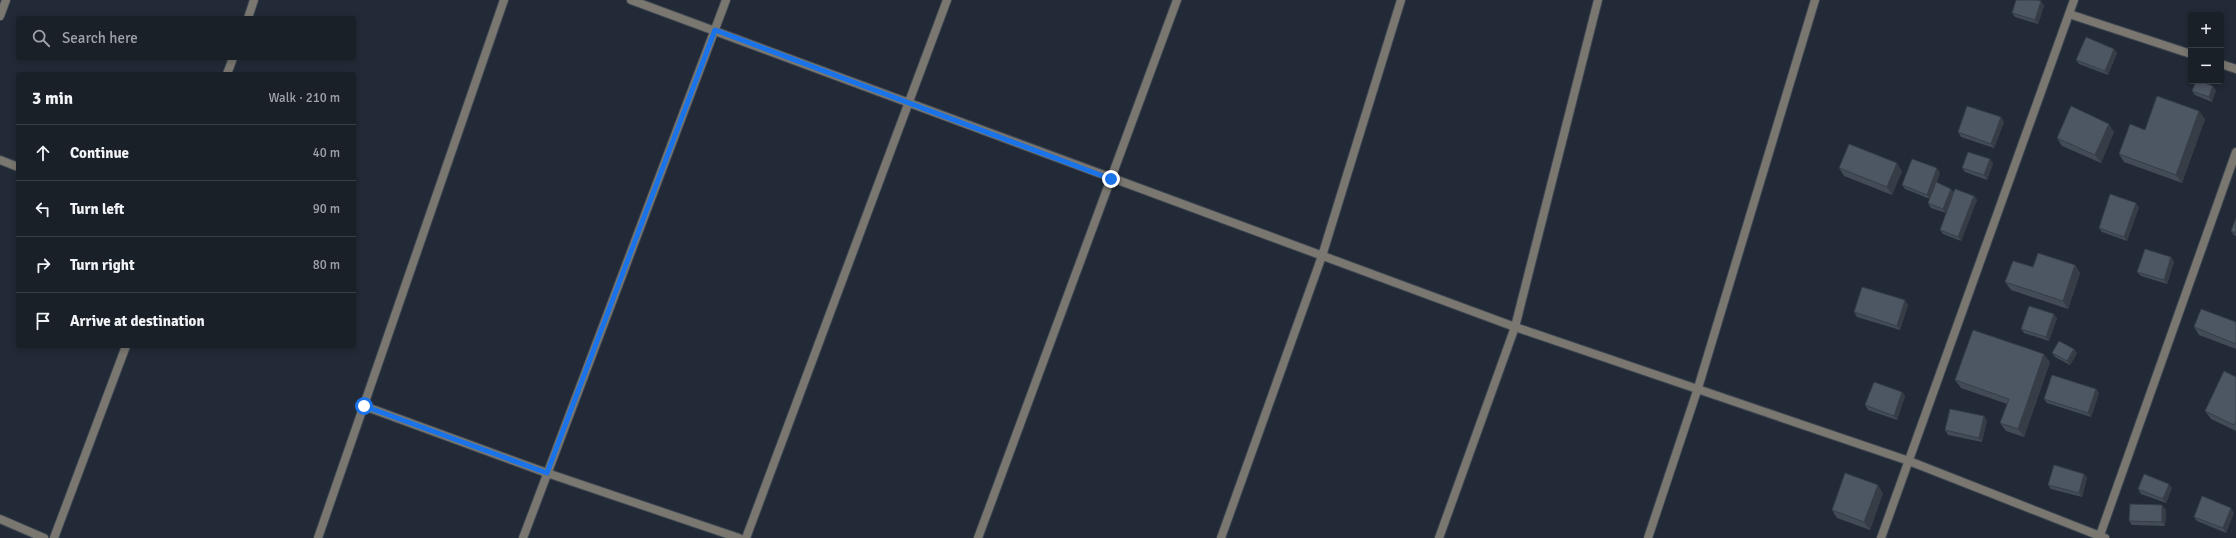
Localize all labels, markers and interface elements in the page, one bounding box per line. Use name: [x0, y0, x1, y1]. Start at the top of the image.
map controls: [2188, 12, 2224, 84]
button: +: [2188, 12, 2224, 48]
search box: [16, 16, 356, 60]
icon: search: [30, 27, 52, 49]
text: Search here: [62, 29, 138, 47]
button: −: [2188, 48, 2224, 84]
text: 3 min: [32, 88, 73, 109]
text: Walk · 210 m: [269, 90, 340, 106]
icon: ahead: [32, 142, 54, 164]
text: Continue: [70, 144, 129, 162]
text: 40 m: [313, 145, 340, 161]
route end: [1102, 170, 1120, 188]
icon: left: [32, 198, 54, 220]
text: Turn left: [70, 200, 124, 218]
text: 90 m: [313, 201, 340, 217]
icon: right: [32, 254, 54, 276]
text: Turn right: [70, 256, 135, 274]
text: 80 m: [313, 257, 340, 273]
icon: arrive: [32, 310, 54, 332]
text: Arrive at destination: [70, 312, 205, 330]
route start: [355, 397, 373, 415]

